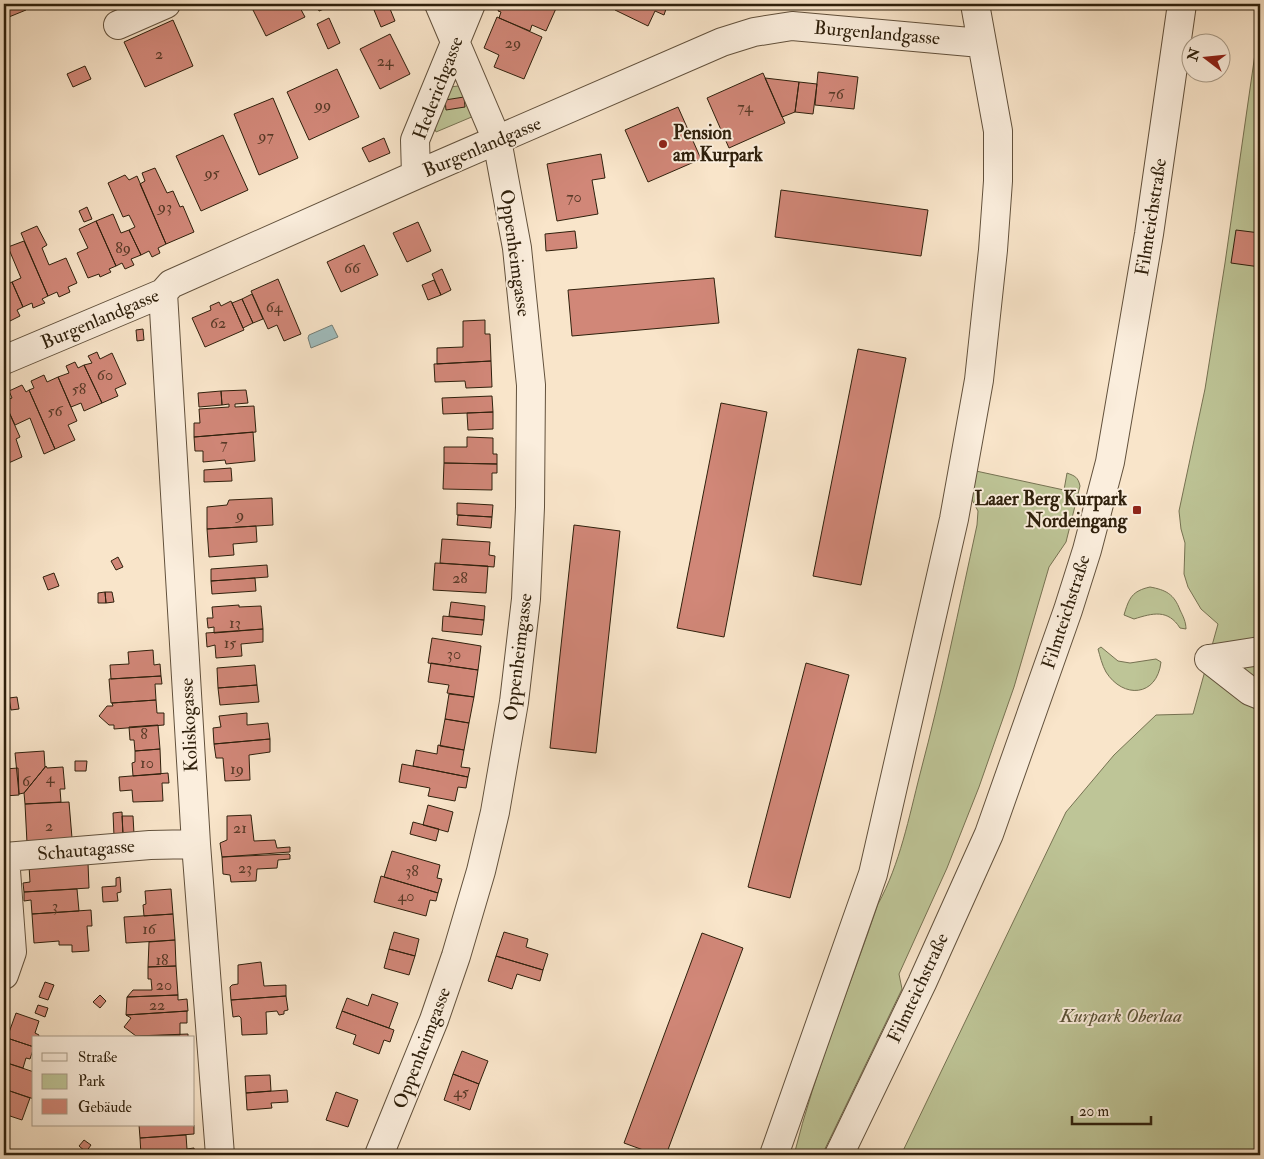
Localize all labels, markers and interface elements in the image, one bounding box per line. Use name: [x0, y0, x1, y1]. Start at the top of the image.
street label: Burgenlandgasse: [813, 16, 941, 50]
north arrow: [1182, 32, 1232, 82]
street label: Hederichgasse: [407, 33, 469, 143]
house number: 29: [505, 33, 521, 53]
house number: 2: [155, 44, 163, 64]
text: N: [1184, 46, 1204, 64]
house number: 24: [377, 51, 395, 71]
house number: 76: [828, 84, 845, 104]
house number: 99: [314, 95, 331, 115]
house number: 74: [737, 97, 754, 117]
street label: Burgenlandgasse: [419, 111, 545, 183]
place label: Pension am Kurpark: [673, 121, 764, 168]
house number: 97: [257, 126, 274, 146]
marker: Pension am Kurpark: [657, 138, 669, 150]
street label: Filmteichstraße: [1130, 156, 1172, 278]
house number: 95: [203, 163, 220, 183]
house number: 70: [566, 187, 582, 207]
street label: Oppenheimgasse: [493, 188, 536, 318]
house number: 93: [157, 197, 172, 217]
house number: 89: [115, 238, 131, 258]
house number: 66: [344, 258, 361, 278]
street label: Burgenlandgasse: [37, 283, 163, 355]
house number: 64: [266, 297, 284, 317]
house number: 62: [210, 313, 226, 333]
house number: 60: [97, 365, 113, 385]
house number: 58: [72, 379, 87, 399]
house number: 56: [47, 401, 63, 421]
house number: 7: [220, 434, 228, 454]
place label: Laaer Berg Kurpark Nordeingang: [974, 487, 1128, 534]
marker: Laaer Berg Kurpark Nordeingang: [1131, 504, 1143, 516]
house number: 9: [235, 505, 244, 525]
street label: Filmteichstraße: [1036, 552, 1096, 672]
house number: 28: [452, 568, 468, 588]
street label: Oppenheimgasse: [498, 592, 539, 722]
house number: 13: [229, 613, 241, 633]
house number: 15: [224, 633, 236, 653]
house number: 30: [447, 644, 461, 664]
street label: Koliskogasse: [175, 677, 203, 773]
house number: 8: [140, 724, 148, 744]
house number: 10: [140, 753, 154, 773]
house number: 19: [230, 759, 244, 779]
house number: 4: [46, 768, 56, 788]
house number: 6: [22, 771, 31, 791]
house number: 2: [45, 816, 53, 836]
house number: 21: [233, 818, 247, 838]
street label: Schautagasse: [36, 834, 136, 866]
house number: 23: [238, 858, 252, 878]
house number: 38: [405, 861, 419, 881]
house number: 40: [398, 886, 414, 906]
house number: 3: [52, 896, 58, 916]
house number: 16: [142, 919, 157, 939]
street label: Filmteichstraße: [882, 929, 954, 1047]
house number: 18: [155, 950, 169, 970]
house number: 20: [156, 975, 172, 995]
street label: Oppenheimgasse: [388, 984, 457, 1113]
house number: 22: [149, 995, 165, 1015]
park label: Kurpark Oberlaa: [1059, 1004, 1182, 1028]
legend: [32, 1036, 195, 1126]
text: Straße: [78, 1048, 117, 1067]
text: Park: [78, 1072, 105, 1091]
house number: 45: [453, 1082, 469, 1102]
scale bar: [1072, 1094, 1150, 1126]
text: Gebäude: [78, 1098, 132, 1117]
text: 20 m: [1079, 1102, 1109, 1121]

